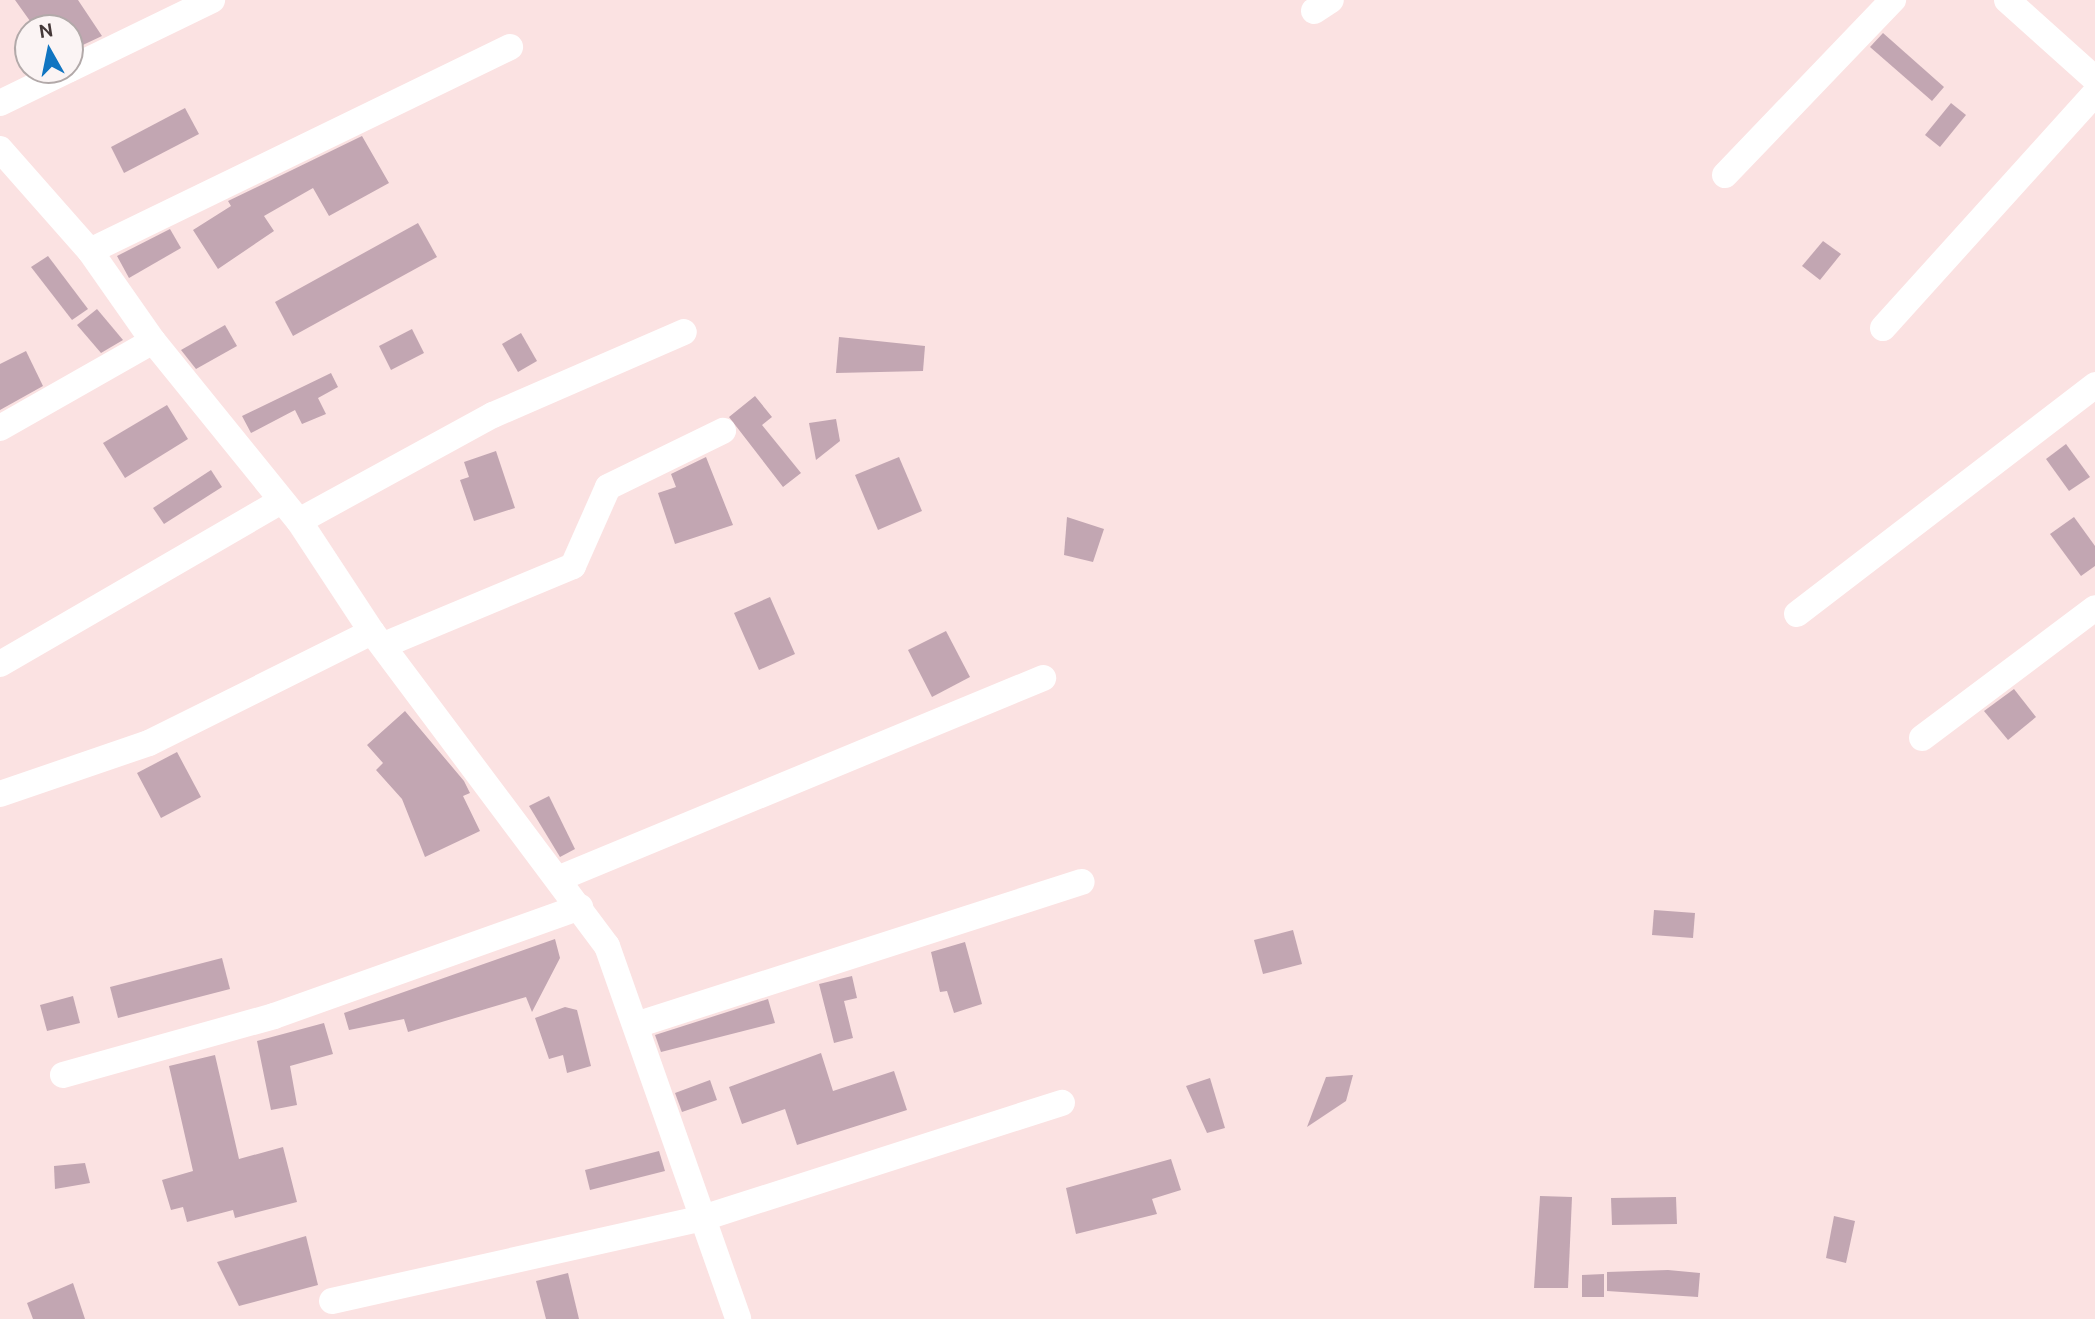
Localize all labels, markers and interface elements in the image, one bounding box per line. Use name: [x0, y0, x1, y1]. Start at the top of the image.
north arrow: [14, 14, 84, 84]
text: N: [37, 18, 55, 42]

